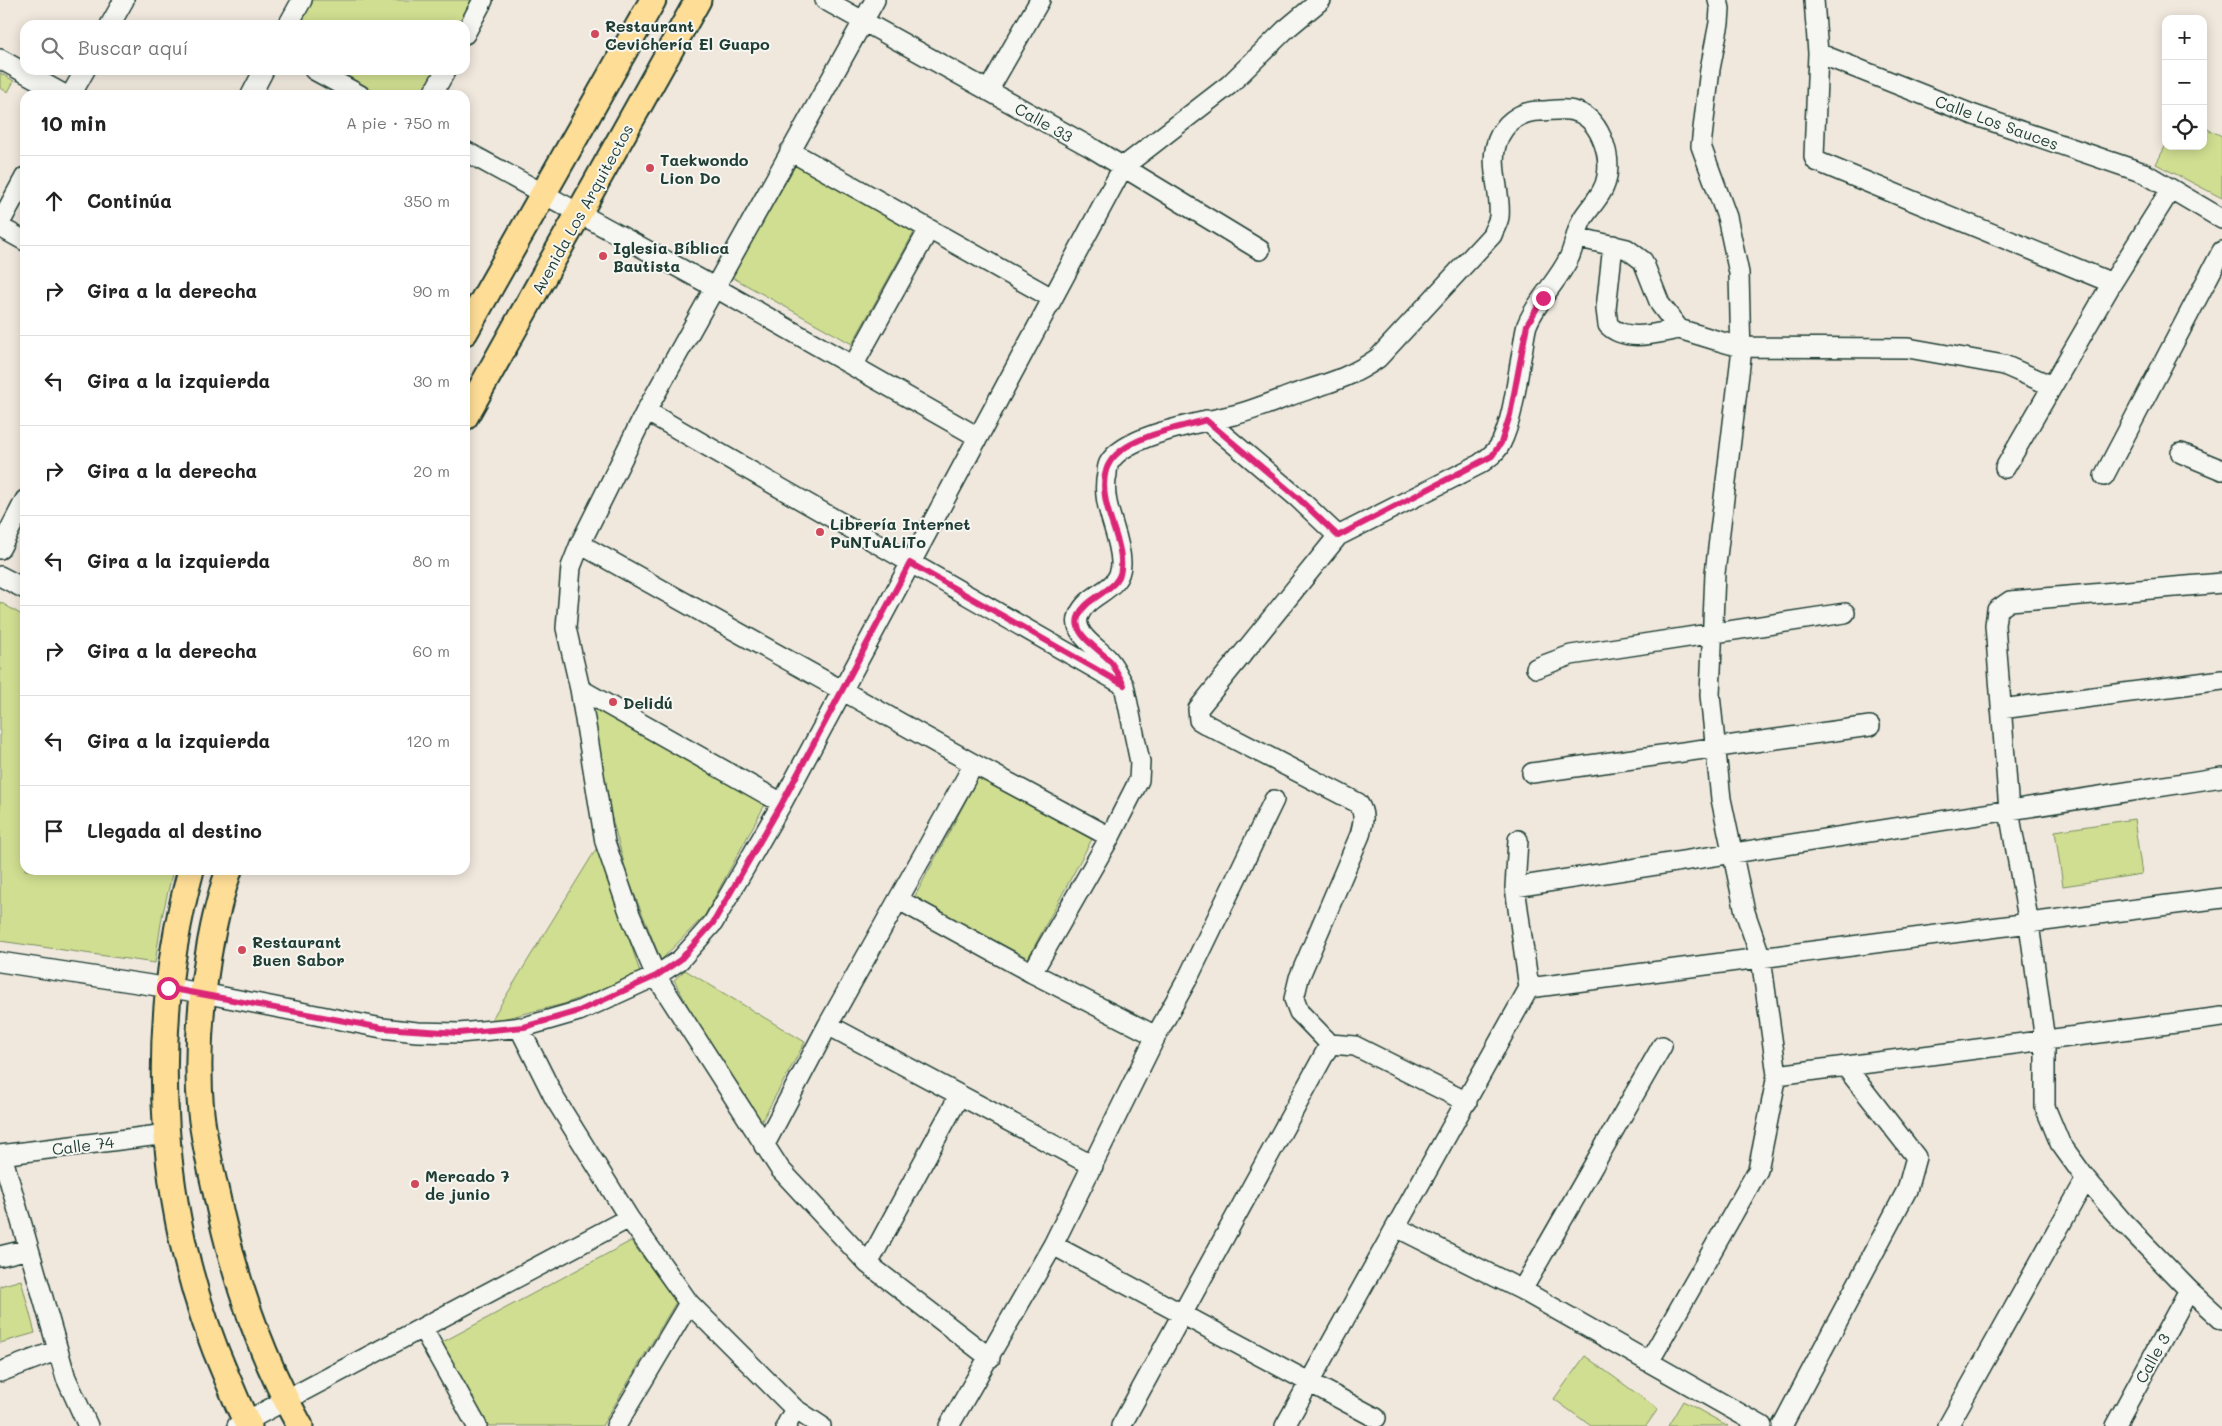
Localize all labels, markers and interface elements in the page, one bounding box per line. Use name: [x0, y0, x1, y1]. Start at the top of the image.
place label: Restaurant Cevichería El Guapo: [605, 15, 770, 54]
map controls: [2162, 15, 2207, 150]
button: +: [2162, 15, 2207, 60]
search box: [20, 20, 470, 75]
marker: Restaurant Cevichería El Guapo: [589, 28, 601, 40]
icon: search: [38, 34, 66, 62]
text: Buscar aquí: [78, 35, 188, 60]
button: −: [2162, 60, 2207, 105]
street label: Calle Los Sauces: [1932, 90, 2062, 154]
street label: Calle 33: [1011, 97, 1077, 147]
button: locate: [2162, 105, 2207, 150]
text: 10 min: [40, 109, 106, 136]
text: A pie · 750 m: [346, 112, 450, 133]
street label: Avenida Los Arquitectos: [526, 120, 638, 298]
place label: Taekwondo Lion Do: [660, 149, 749, 188]
marker: Taekwondo Lion Do: [644, 162, 656, 174]
icon: ahead: [40, 187, 68, 215]
text: Continúa: [87, 188, 172, 213]
text: 350 m: [404, 190, 450, 211]
place label: Iglesia Bíblica Bautista: [613, 237, 729, 276]
marker: Iglesia Bíblica Bautista: [597, 250, 609, 262]
icon: right: [40, 277, 68, 305]
text: Gira a la derecha: [87, 278, 257, 303]
text: 90 m: [413, 280, 450, 301]
route end: [1532, 287, 1555, 310]
icon: left: [40, 367, 68, 395]
text: Gira a la izquierda: [87, 368, 270, 393]
text: 30 m: [413, 370, 450, 391]
icon: right: [40, 457, 68, 485]
text: Gira a la derecha: [87, 458, 257, 483]
text: 20 m: [413, 460, 450, 481]
place label: Librería Internet PuNTuALiTo: [830, 513, 970, 552]
marker: Librería Internet PuNTuALiTo: [814, 526, 826, 538]
icon: left: [40, 547, 68, 575]
text: Gira a la izquierda: [87, 548, 270, 573]
text: 80 m: [413, 550, 450, 571]
icon: right: [40, 637, 68, 665]
text: Gira a la derecha: [87, 638, 257, 663]
text: 60 m: [413, 640, 450, 661]
place label: Delidú: [623, 692, 673, 713]
marker: Delidú: [607, 696, 619, 708]
icon: left: [40, 727, 68, 755]
text: Gira a la izquierda: [87, 728, 270, 753]
text: 120 m: [406, 730, 450, 751]
icon: arrive: [40, 817, 68, 845]
text: Llegada al destino: [87, 818, 262, 843]
place label: Restaurant Buen Sabor: [252, 931, 345, 970]
marker: Restaurant Buen Sabor: [236, 944, 248, 956]
route start: [157, 977, 180, 1000]
street label: Calle 74: [51, 1131, 116, 1159]
place label: Mercado 7 de junio: [425, 1165, 510, 1204]
marker: Mercado 7 de junio: [409, 1178, 421, 1190]
street label: Calle 3: [2130, 1329, 2174, 1387]

